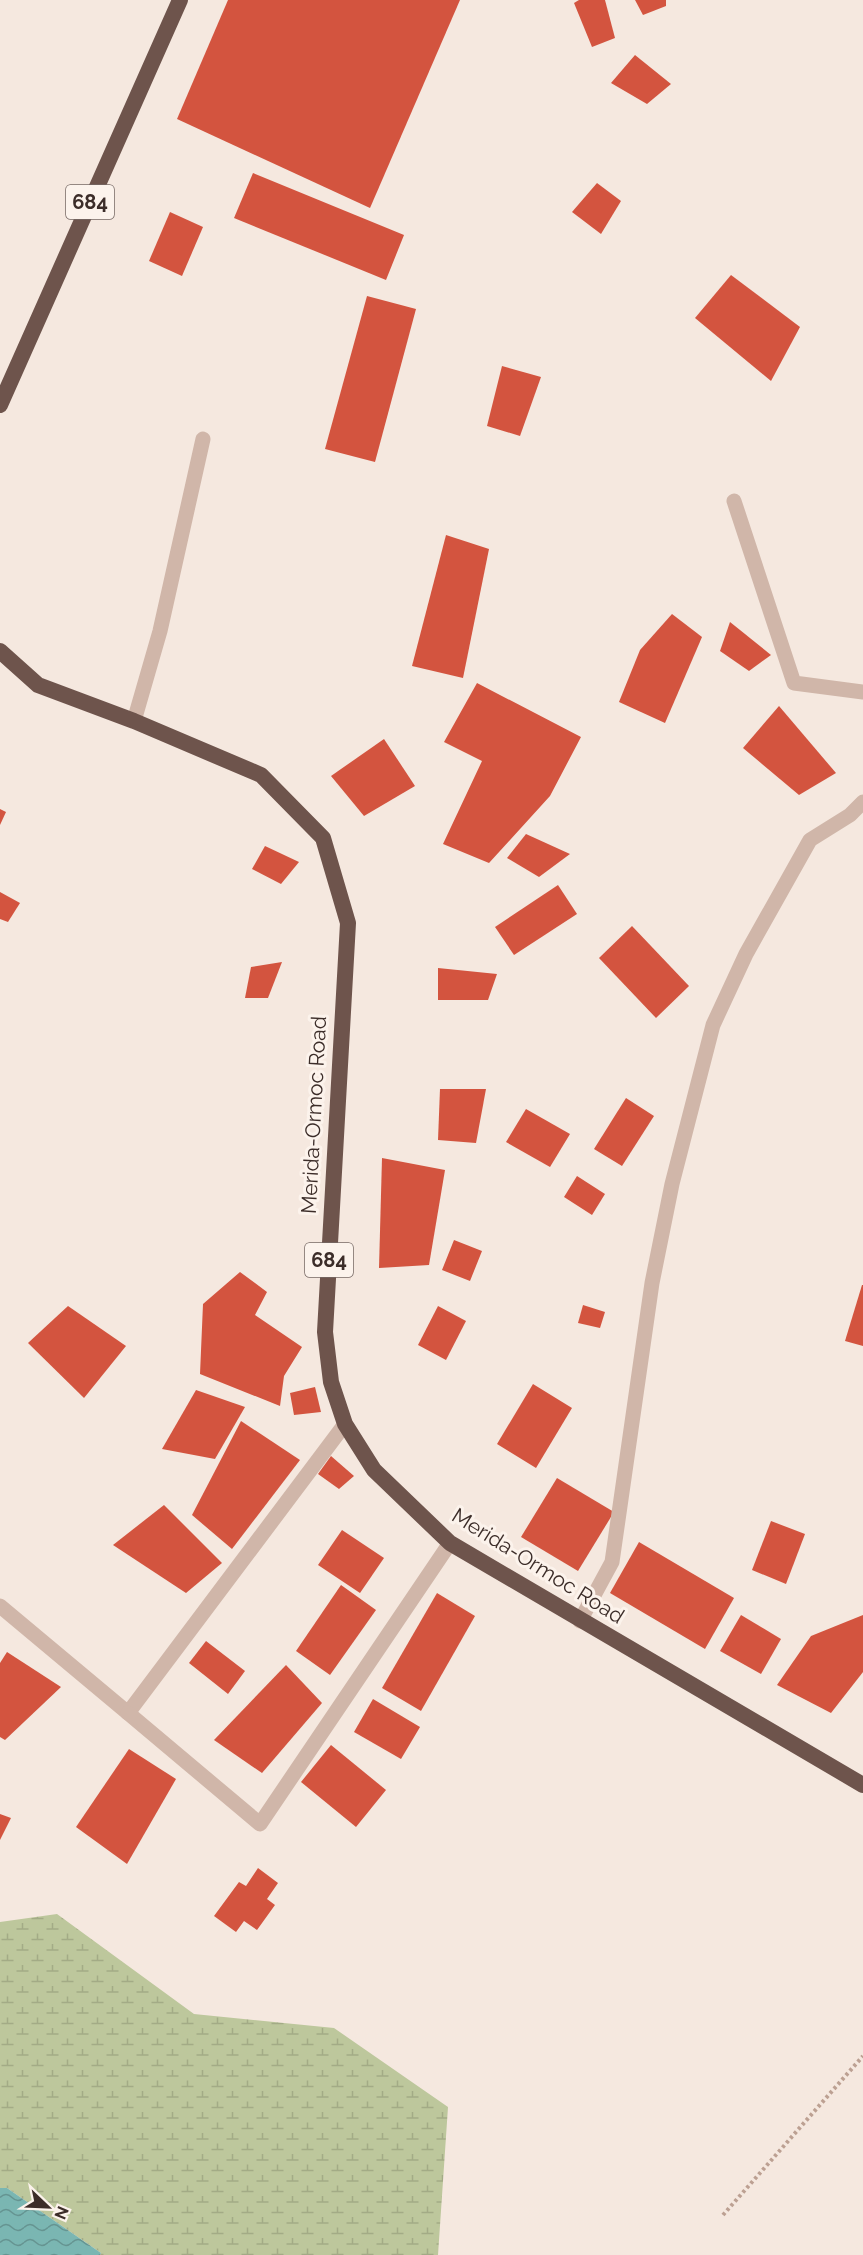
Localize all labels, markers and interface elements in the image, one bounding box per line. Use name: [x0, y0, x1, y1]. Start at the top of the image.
road number: 684: [66, 185, 114, 219]
street label: Merida-Ormoc Road: [296, 1015, 331, 1215]
road number: 684: [305, 1243, 353, 1277]
street label: Merida-Ormoc Road: [448, 1503, 629, 1629]
north arrow: [18, 2177, 78, 2237]
text: N: [50, 2203, 72, 2222]

